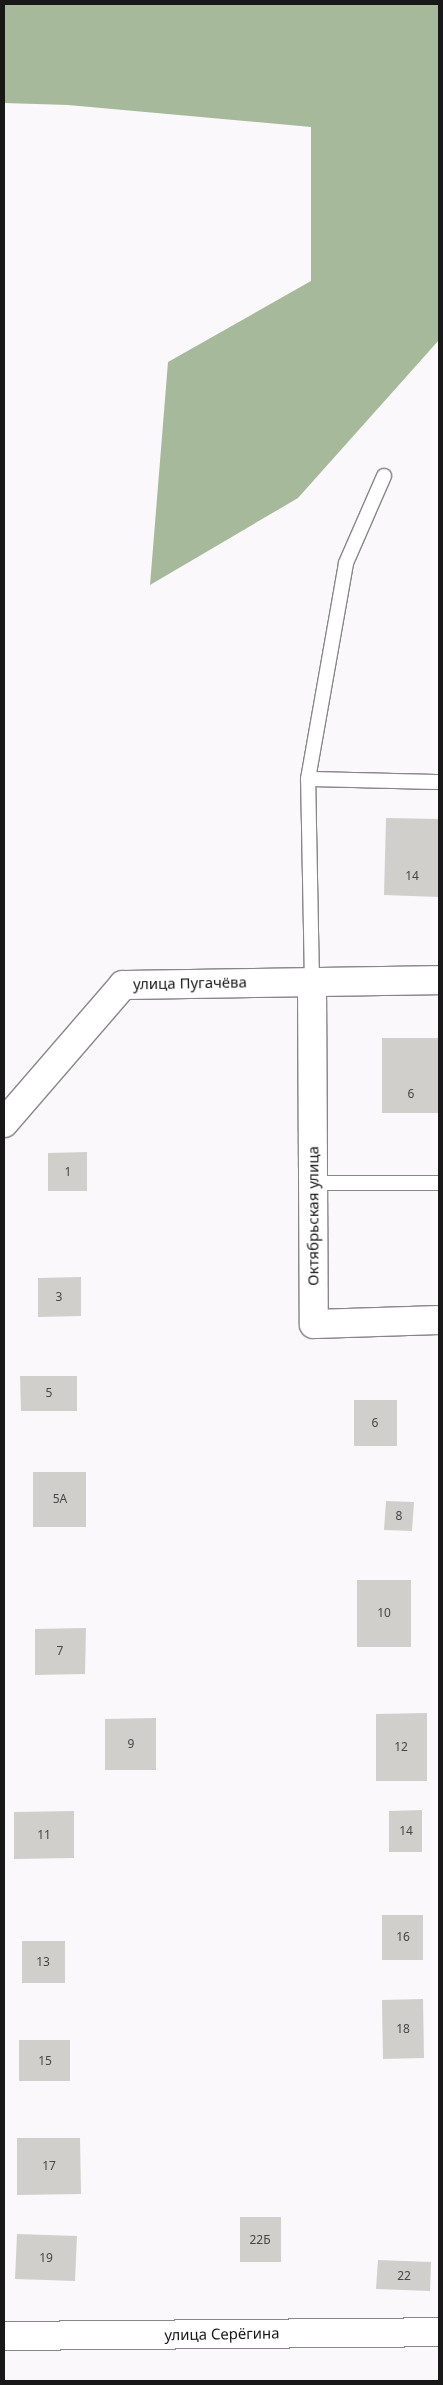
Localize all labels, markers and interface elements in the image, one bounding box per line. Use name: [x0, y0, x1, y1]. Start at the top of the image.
house number: 14: [405, 869, 419, 883]
street label: улица Пугачёва: [133, 973, 247, 993]
house number: 6: [408, 1087, 414, 1101]
street label: Октябрьская улица: [304, 1146, 322, 1286]
house number: 1: [65, 1165, 71, 1179]
house number: 3: [56, 1290, 62, 1304]
house number: 5: [46, 1386, 52, 1400]
house number: 6: [372, 1416, 378, 1430]
house number: 5А: [53, 1492, 67, 1506]
house number: 8: [396, 1509, 402, 1523]
house number: 10: [377, 1606, 391, 1620]
house number: 7: [57, 1644, 63, 1658]
house number: 9: [128, 1737, 134, 1751]
house number: 12: [394, 1740, 408, 1754]
house number: 14: [399, 1824, 413, 1838]
house number: 11: [37, 1828, 51, 1842]
house number: 16: [396, 1930, 410, 1944]
house number: 13: [36, 1955, 50, 1969]
house number: 18: [396, 2022, 410, 2036]
house number: 15: [38, 2054, 52, 2068]
house number: 17: [42, 2159, 56, 2173]
house number: 22Б: [249, 2233, 271, 2247]
house number: 19: [39, 2251, 53, 2265]
house number: 22: [397, 2269, 411, 2283]
street label: улица Серёгина: [164, 2324, 280, 2344]

